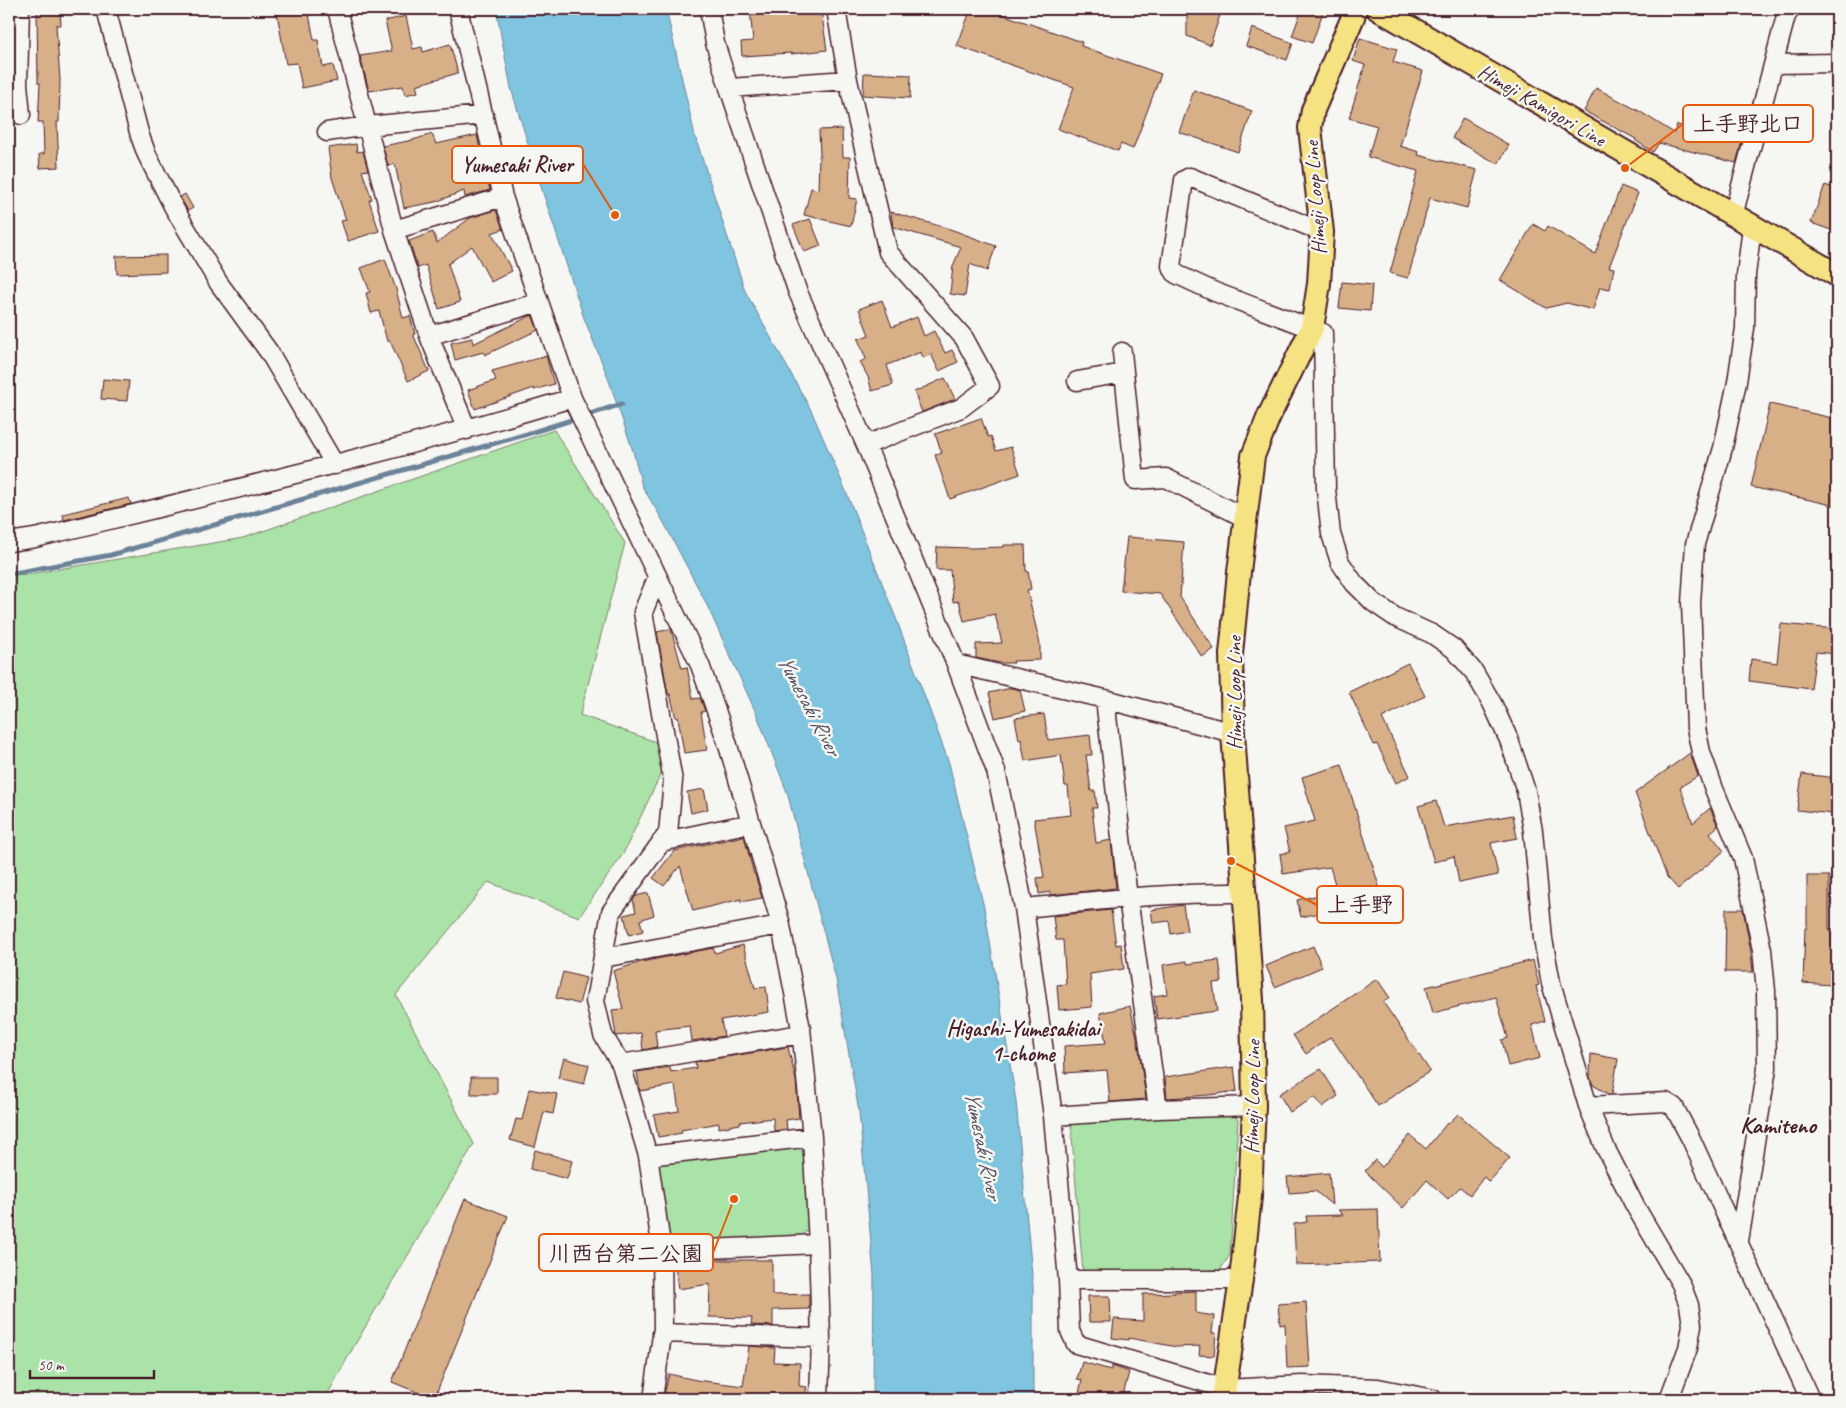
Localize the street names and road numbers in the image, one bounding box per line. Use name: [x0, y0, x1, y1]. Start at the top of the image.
street label: Himeji Kamigori Line: [1474, 58, 1611, 153]
street label: Himeji Loop Line: [1298, 138, 1332, 256]
street label: Himeji Loop Line: [1221, 634, 1247, 750]
street label: Himeji Loop Line: [1238, 1038, 1266, 1154]

